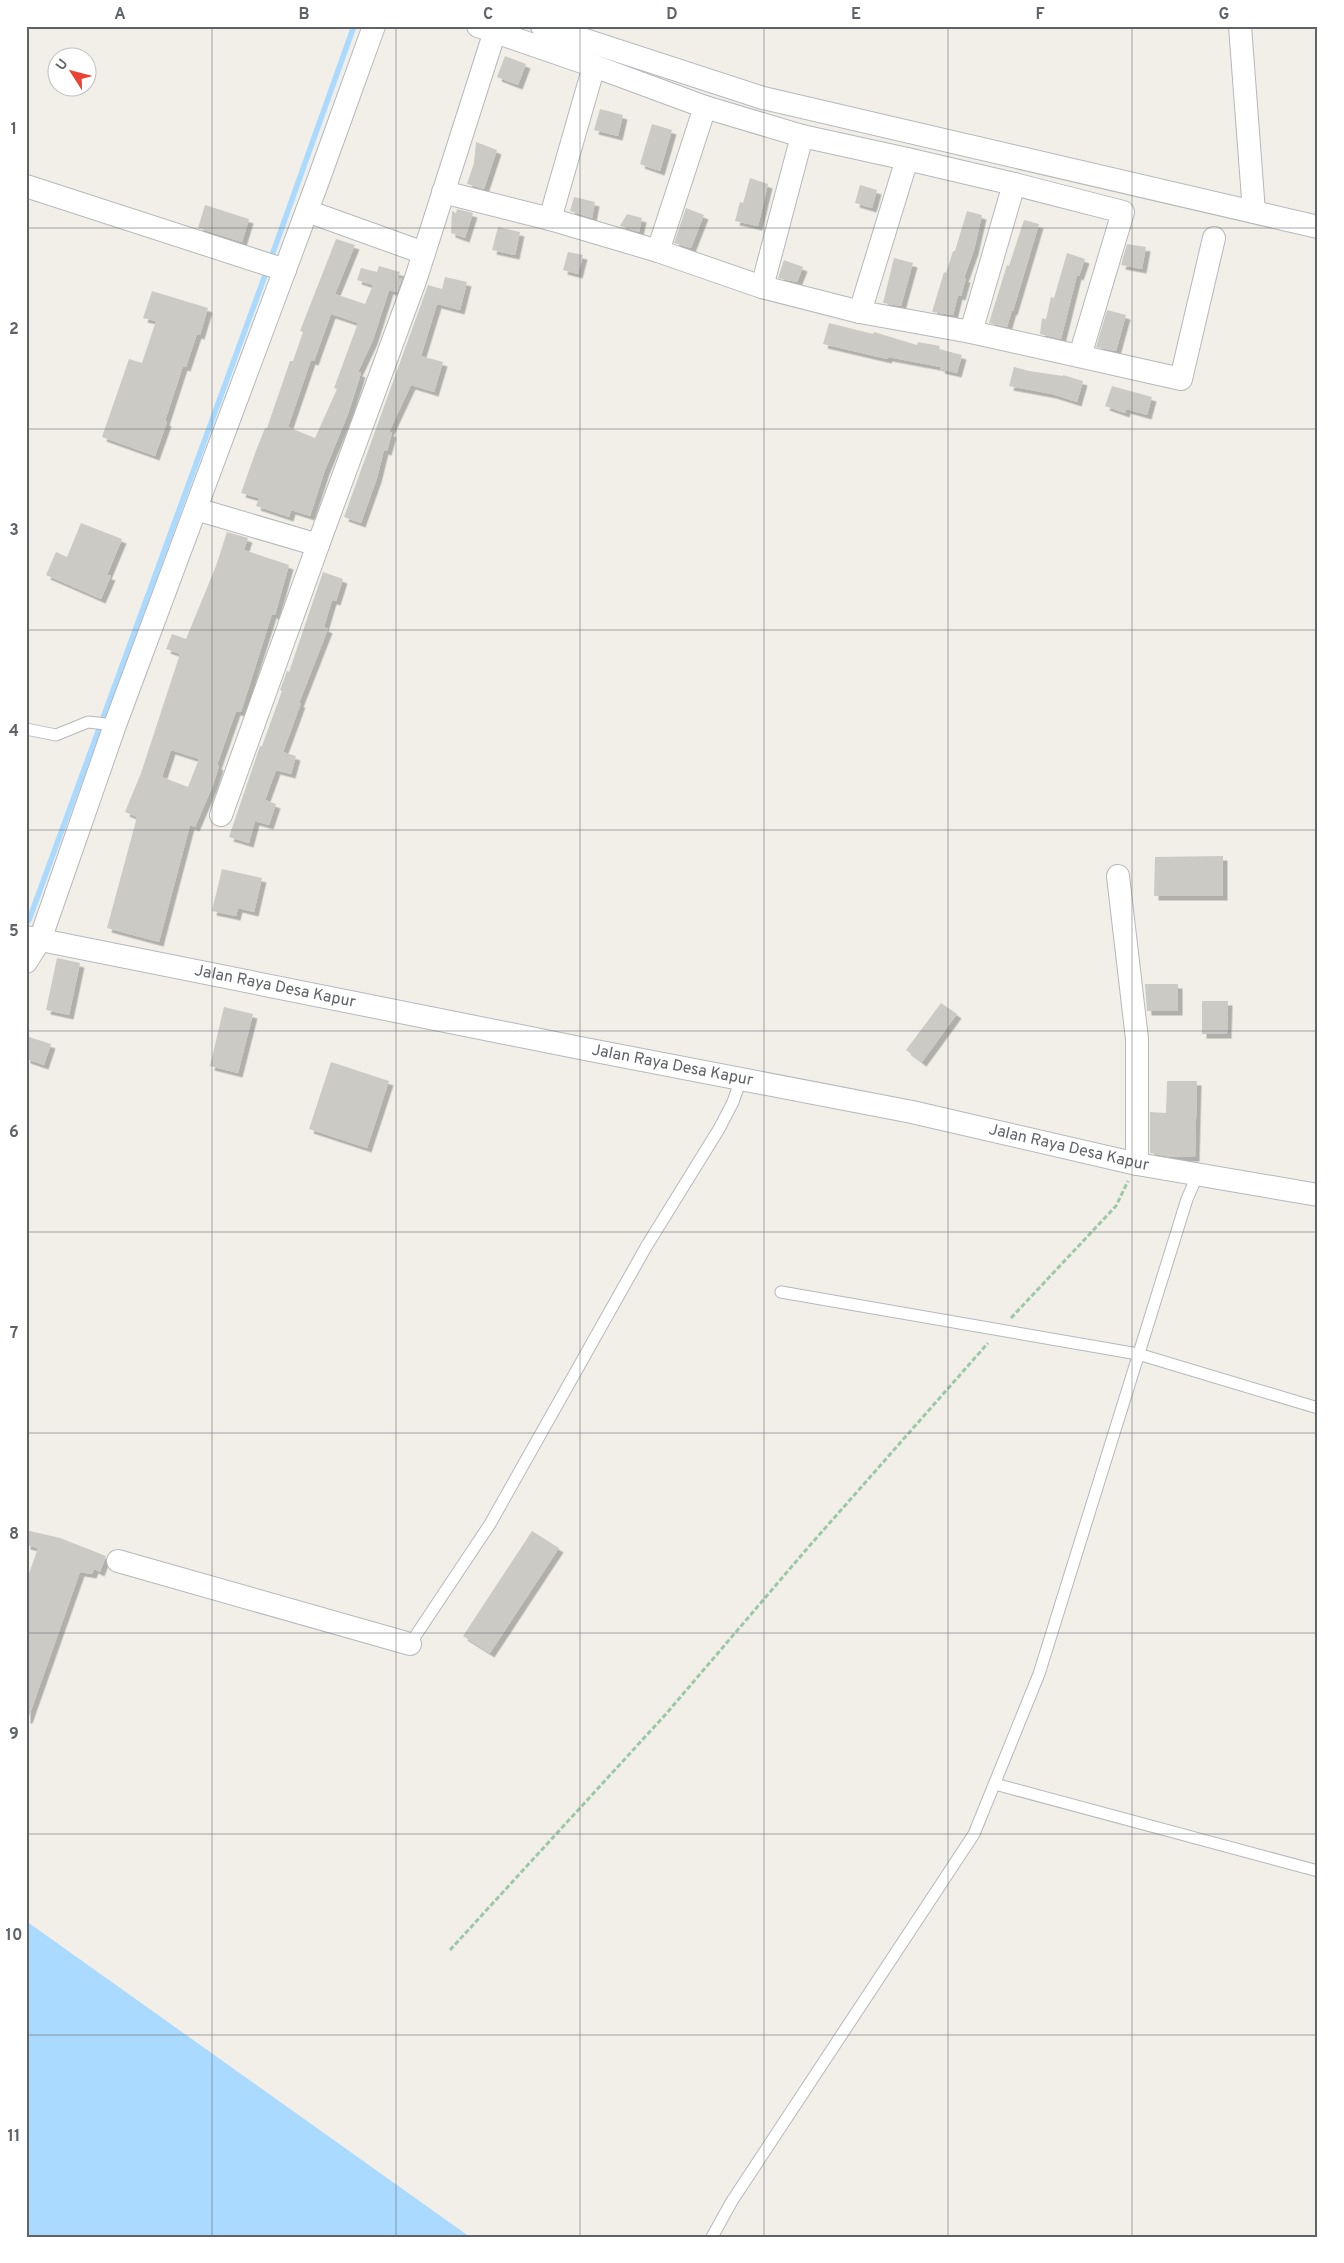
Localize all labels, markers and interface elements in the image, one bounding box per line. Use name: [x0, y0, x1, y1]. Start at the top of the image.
text: A: [114, 5, 126, 25]
text: B: [298, 5, 310, 25]
text: C: [483, 5, 493, 25]
text: D: [666, 5, 678, 25]
text: E: [851, 5, 861, 25]
text: F: [1035, 5, 1045, 25]
text: G: [1219, 5, 1229, 25]
north arrow: [48, 48, 98, 98]
text: U: [53, 56, 73, 74]
text: 1: [11, 120, 17, 140]
text: 2: [9, 320, 19, 340]
text: 3: [9, 521, 19, 541]
text: 4: [9, 722, 19, 742]
text: 5: [9, 922, 19, 942]
street label: Jalan Raya Desa Kapur: [193, 961, 357, 1013]
street label: Jalan Raya Desa Kapur: [590, 1040, 755, 1091]
street label: Jalan Raya Desa Kapur: [987, 1120, 1151, 1176]
text: 6: [9, 1123, 19, 1143]
text: 7: [10, 1324, 18, 1344]
text: 8: [9, 1525, 19, 1545]
text: 9: [9, 1725, 19, 1745]
text: 10: [6, 1926, 22, 1946]
text: 11: [8, 2127, 20, 2147]

